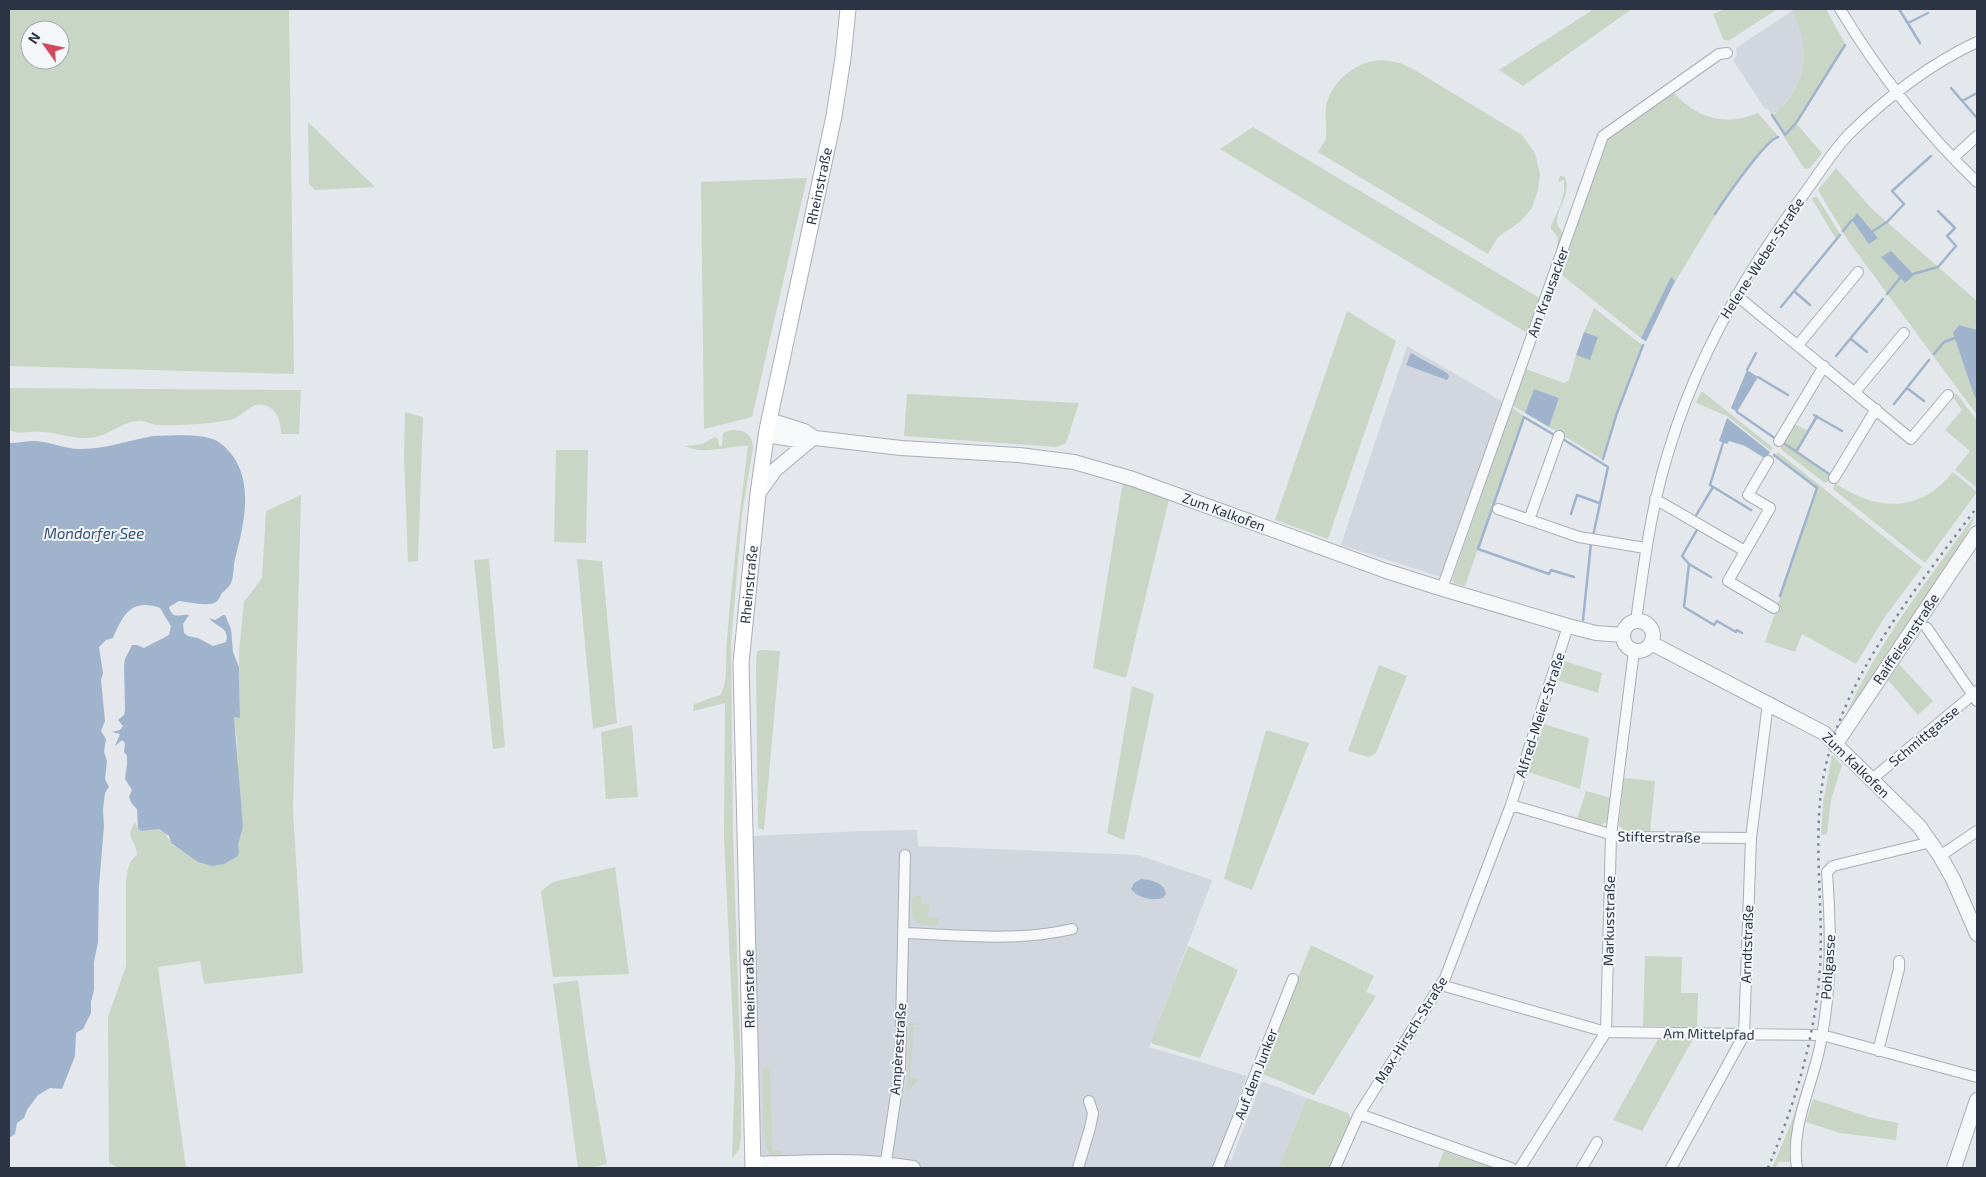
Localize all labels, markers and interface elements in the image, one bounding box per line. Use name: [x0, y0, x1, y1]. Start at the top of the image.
north arrow: [20, 20, 70, 70]
text: N: [24, 29, 44, 47]
street label: Rheinstraße: [802, 146, 835, 226]
street label: Helene-Weber-Straße: [1716, 194, 1807, 321]
street label: Am Krausacker: [1523, 244, 1572, 340]
street label: Zum Kalkofen: [1180, 489, 1268, 534]
water label: Mondorfer See: [44, 524, 144, 542]
street label: Rheinstraße: [736, 544, 761, 625]
street label: Raiffeisenstraße: [1869, 590, 1942, 687]
street label: Alfred-Meier-Straße: [1511, 650, 1568, 780]
street label: Schmittgasse: [1885, 701, 1962, 770]
street label: Zum Kalkofen: [1819, 728, 1894, 801]
street label: Stifterstraße: [1617, 827, 1701, 846]
street label: Markusstraße: [1599, 876, 1618, 966]
street label: Arndtstraße: [1737, 904, 1756, 984]
street label: Pohlgasse: [1817, 934, 1838, 1000]
street label: Rheinstraße: [739, 950, 758, 1028]
street label: Max-Hirsch-Straße: [1371, 973, 1450, 1087]
street label: Ampèrestraße: [886, 1002, 909, 1096]
street label: Am Mittelpfad: [1663, 1024, 1755, 1043]
street label: Auf dem Junker: [1230, 1025, 1281, 1122]

